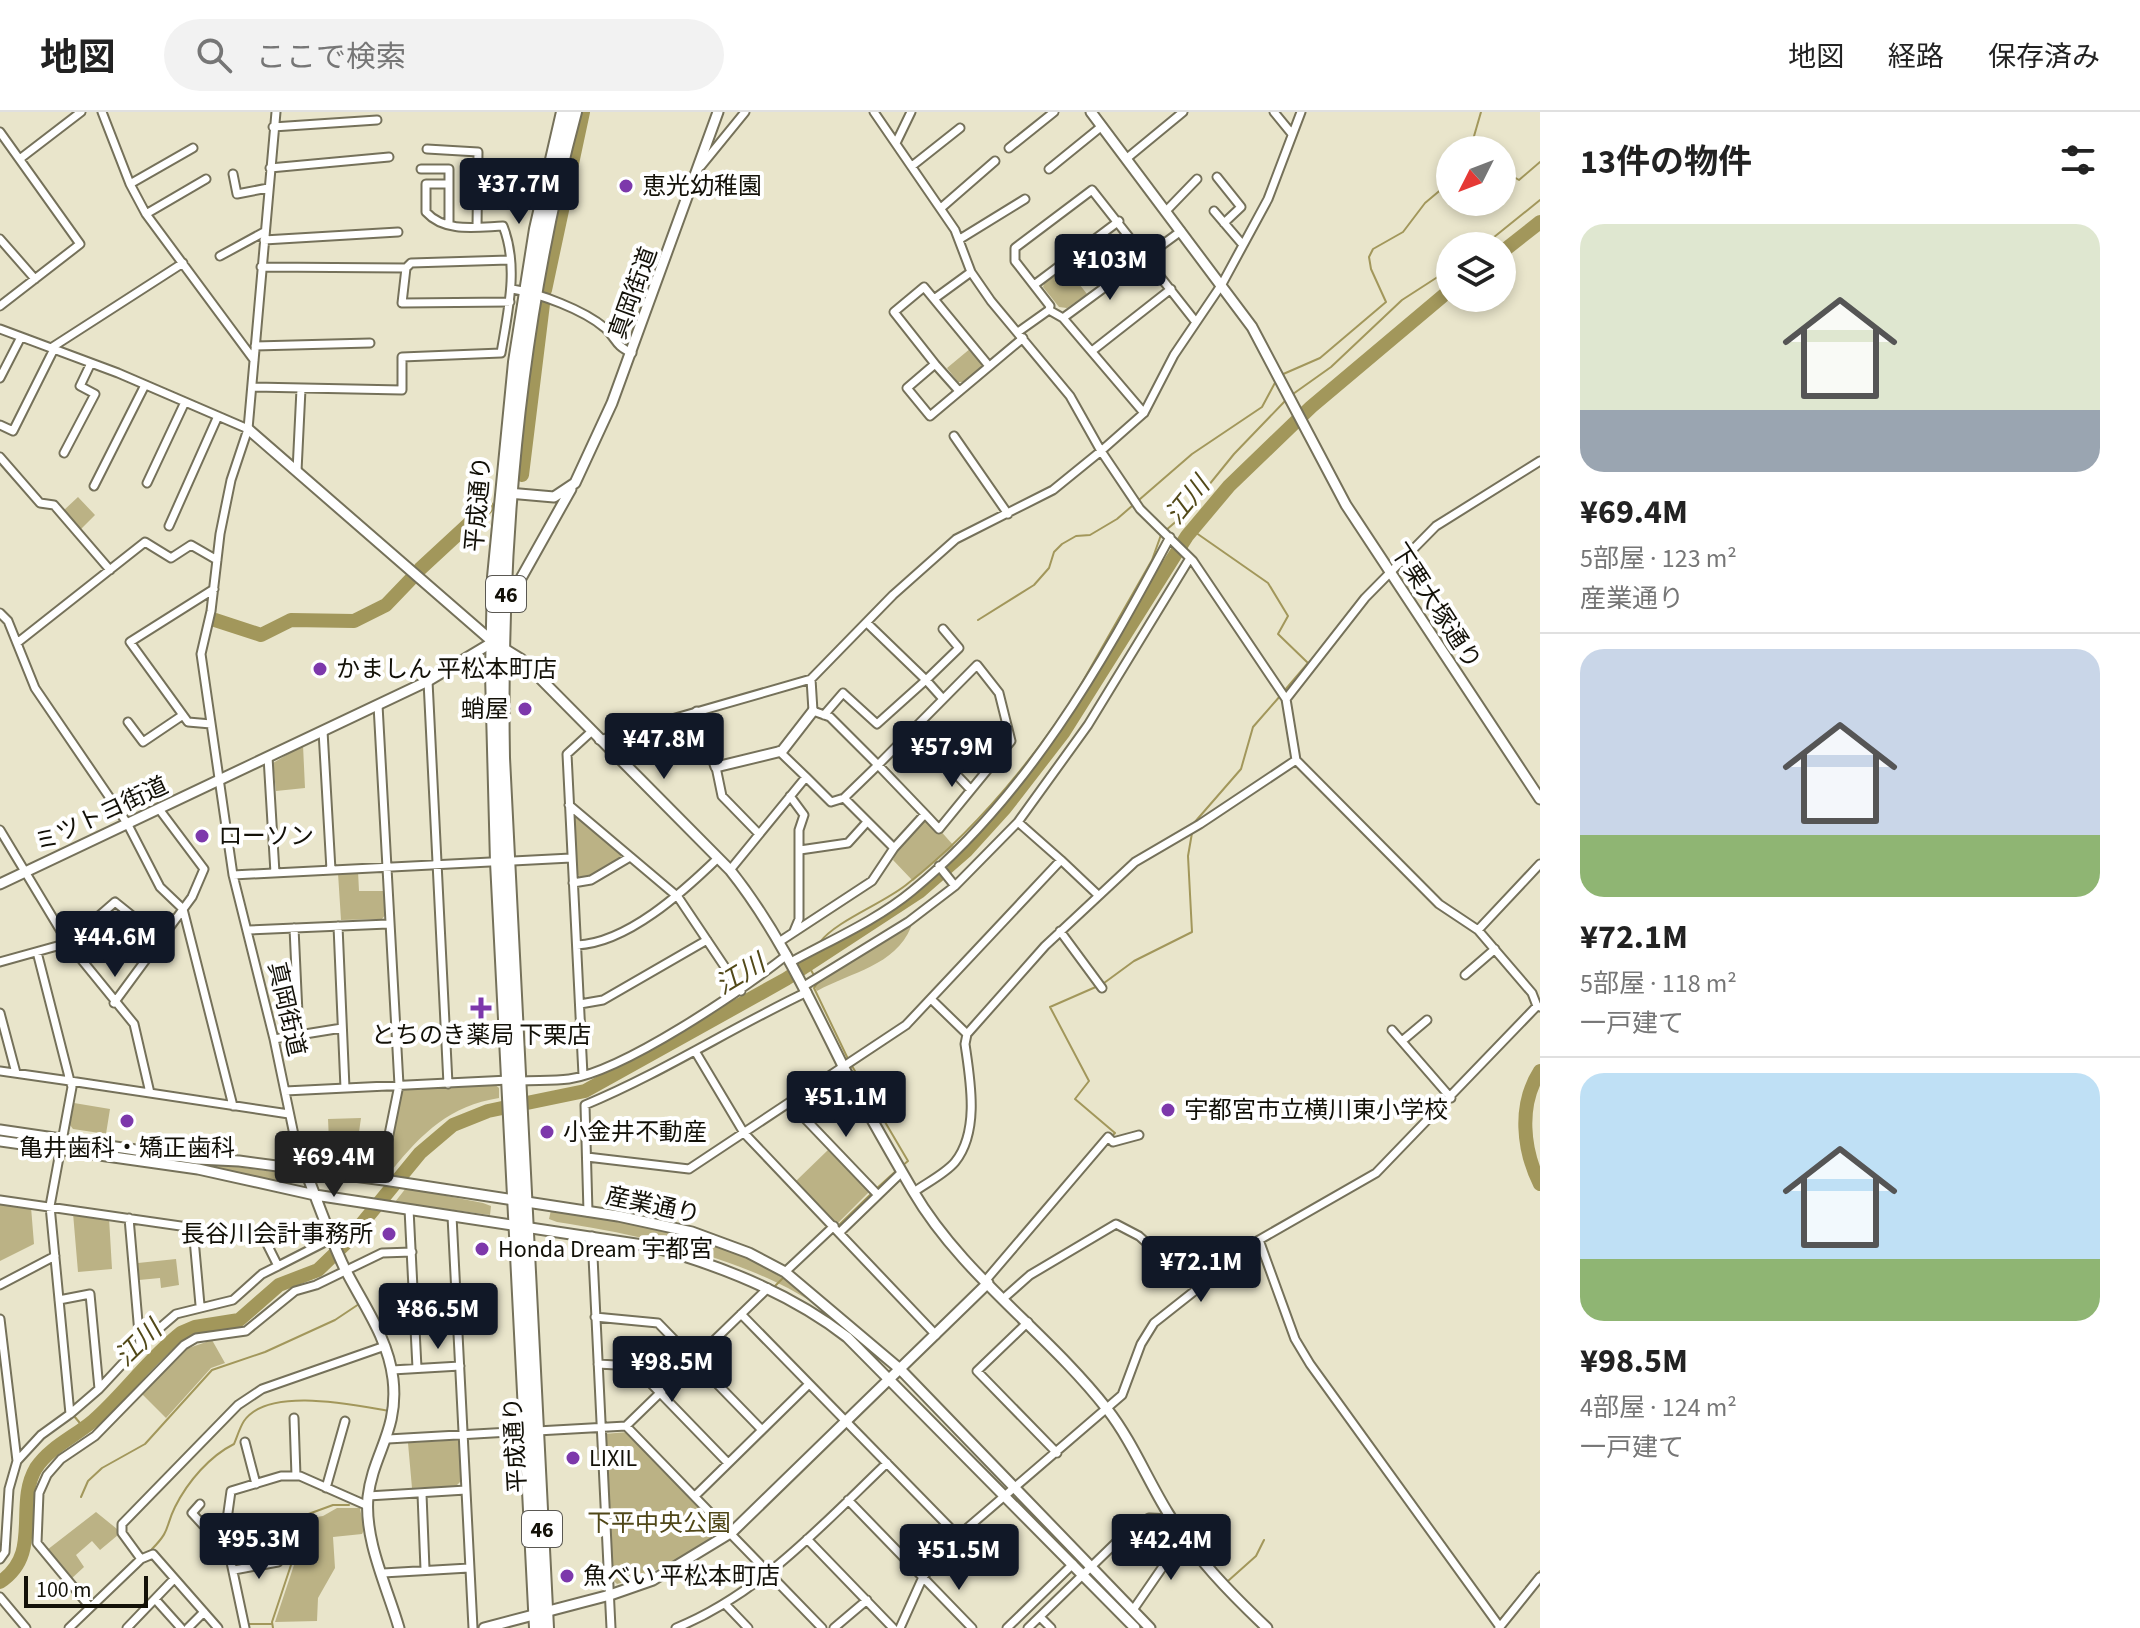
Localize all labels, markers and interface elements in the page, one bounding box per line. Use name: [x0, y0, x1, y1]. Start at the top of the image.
search box: [164, 19, 724, 91]
text: 地図: [40, 31, 116, 85]
icon: search: [192, 33, 236, 77]
text: ここで検索: [256, 36, 406, 79]
text: 地図: [1788, 37, 1844, 77]
text: 経路: [1888, 37, 1944, 77]
text: 保存済み: [1988, 37, 2100, 77]
north arrow: [1436, 136, 1516, 216]
map controls: [1436, 136, 1516, 312]
text: 13件の物件: [1580, 138, 1752, 187]
icon: filters: [2056, 138, 2100, 182]
pin: ¥37.7M: [454, 158, 584, 226]
text: ¥37.7M: [478, 165, 560, 202]
place label: 恵光幼稚園: [642, 169, 762, 204]
marker: 恵光幼稚園: [617, 177, 635, 195]
button: layers: [1436, 232, 1516, 312]
pin: ¥103M: [1054, 234, 1166, 302]
text: ¥103M: [1073, 241, 1147, 278]
street label: 真岡街道: [601, 242, 666, 344]
icon: home: [1768, 276, 1912, 420]
street label: 平成通り: [457, 455, 500, 553]
water label: 江川: [1157, 466, 1220, 532]
text: ¥69.4M: [1580, 488, 1688, 537]
street label: 下栗大塚通り: [1382, 536, 1489, 676]
text: 5部屋 · 123 m²: [1580, 540, 1737, 577]
road number: 46: [486, 576, 526, 612]
text: 産業通り: [1580, 580, 1684, 617]
place label: かましん 平松本町店: [336, 652, 557, 687]
marker: かましん 平松本町店: [311, 660, 329, 678]
place label: 蛸屋: [461, 692, 509, 727]
marker: 蛸屋: [516, 700, 534, 718]
icon: home: [1768, 701, 1912, 845]
pin: ¥47.8M: [599, 713, 729, 781]
text: ¥47.8M: [623, 720, 705, 757]
pin: ¥57.9M: [887, 721, 1017, 789]
text: ¥57.9M: [911, 728, 993, 765]
street label: ミツトヨ街道: [29, 768, 174, 861]
place label: ローソン: [218, 819, 314, 854]
marker: ローソン: [193, 827, 211, 845]
pin: ¥44.6M: [50, 911, 180, 979]
text: ¥72.1M: [1580, 913, 1688, 962]
text: ¥44.6M: [74, 918, 156, 955]
water label: 江川: [708, 944, 775, 1004]
street label: 真岡街道: [259, 958, 314, 1060]
text: 5部屋 · 118 m²: [1580, 965, 1737, 1002]
marker: とちのき薬局 下栗店: [472, 999, 490, 1017]
text: 一戸建て: [1580, 1005, 1684, 1042]
place label: とちのき薬局 下栗店: [371, 1018, 591, 1053]
pin: ¥51.1M: [781, 1071, 911, 1139]
text: ¥51.1M: [805, 1078, 887, 1115]
place label: 宇都宮市立横川東小学校: [1184, 1093, 1448, 1128]
marker: 宇都宮市立横川東小学校: [1159, 1101, 1177, 1119]
marker: 亀井歯科・矯正歯科: [118, 1112, 136, 1130]
place label: 小金井不動産: [563, 1115, 707, 1150]
marker: 小金井不動産: [538, 1123, 556, 1141]
icon: home: [1768, 1125, 1912, 1269]
place label: 亀井歯科・矯正歯科: [19, 1131, 235, 1166]
pin: ¥69.4M: [269, 1131, 399, 1199]
text: ¥69.4M: [293, 1138, 375, 1175]
street label: 産業通り: [602, 1178, 703, 1233]
place label: 長谷川会計事務所: [181, 1217, 373, 1252]
marker: 長谷川会計事務所: [380, 1225, 398, 1243]
place label: Honda Dream 宇都宮: [498, 1232, 713, 1267]
pin: ¥72.1M: [1136, 1236, 1266, 1304]
marker: Honda Dream 宇都宮: [473, 1240, 491, 1258]
text: ¥72.1M: [1160, 1243, 1242, 1280]
pin: ¥86.5M: [373, 1283, 503, 1351]
text: ¥86.5M: [397, 1290, 479, 1327]
water label: 江川: [107, 1310, 172, 1375]
pin: ¥98.5M: [607, 1336, 737, 1404]
text: ¥98.5M: [1580, 1337, 1688, 1386]
text: ¥98.5M: [631, 1343, 713, 1380]
text: 4部屋 · 124 m²: [1580, 1389, 1737, 1426]
street label: 平成通り: [496, 1396, 535, 1494]
text: 一戸建て: [1580, 1429, 1684, 1466]
place label: LIXIL: [589, 1441, 638, 1476]
marker: LIXIL: [564, 1449, 582, 1467]
park label: 下平中央公園: [587, 1506, 731, 1541]
road number: 46: [522, 1511, 562, 1547]
pin: ¥95.3M: [194, 1513, 324, 1581]
pin: ¥42.4M: [1106, 1514, 1236, 1582]
text: ¥95.3M: [218, 1520, 300, 1557]
text: ¥42.4M: [1130, 1521, 1212, 1558]
pin: ¥51.5M: [894, 1524, 1024, 1592]
text: ¥51.5M: [918, 1531, 1000, 1568]
place label: 魚べい 平松本町店: [583, 1559, 780, 1594]
marker: 魚べい 平松本町店: [558, 1567, 576, 1585]
scale bar: [24, 1572, 148, 1608]
text: 100 m: [36, 1574, 91, 1606]

